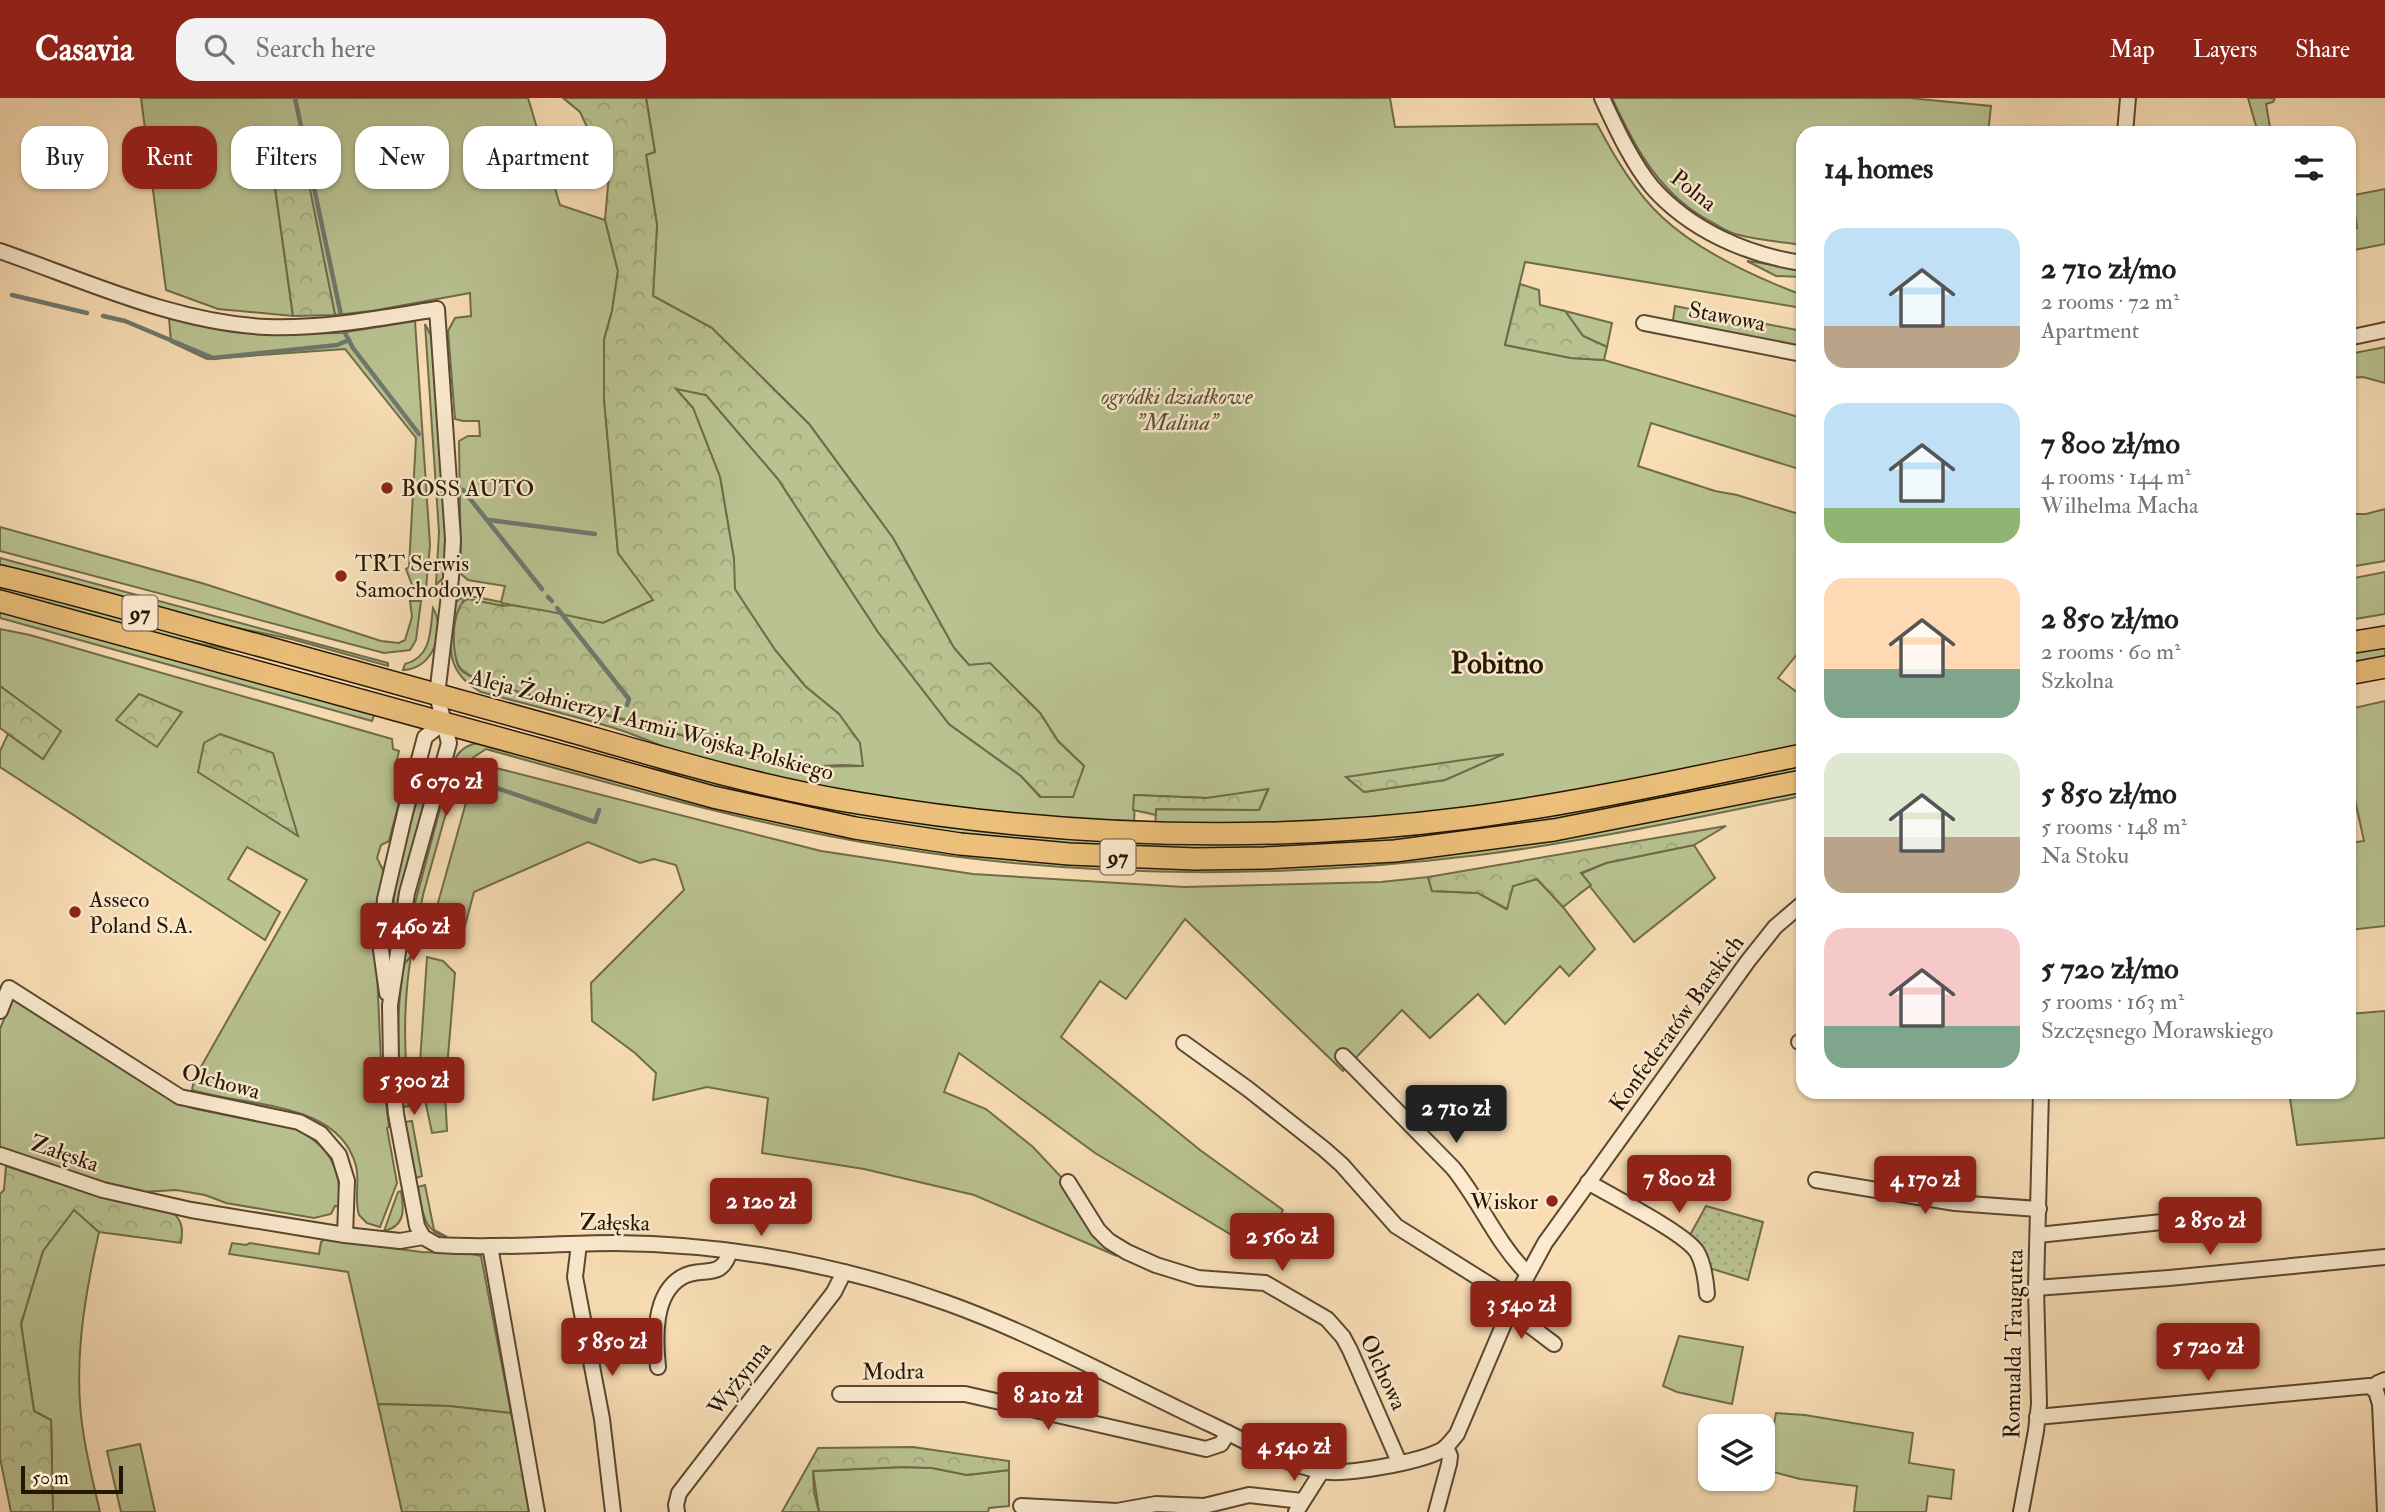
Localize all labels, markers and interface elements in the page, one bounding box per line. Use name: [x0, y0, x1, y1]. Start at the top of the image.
search box: [176, 18, 666, 81]
text: Casavia: [35, 29, 134, 70]
icon: search: [200, 30, 238, 68]
text: Search here: [256, 33, 376, 65]
text: Map: [2110, 34, 2155, 65]
text: Layers: [2193, 34, 2257, 65]
text: Share: [2295, 34, 2350, 65]
chip: Buy: [21, 126, 108, 189]
chip: Rent: [122, 126, 217, 189]
chip: Filters: [231, 126, 341, 189]
chip: New: [355, 126, 449, 189]
chip: Apartment: [463, 126, 613, 189]
icon: filters: [2290, 149, 2328, 187]
text: 14 homes: [1824, 150, 1933, 187]
street label: Polna: [1665, 163, 1723, 218]
text: 2 710 zł/mo: [2041, 250, 2176, 287]
icon: home: [1880, 256, 1964, 340]
text: 2 rooms · 72 m²: [2041, 287, 2179, 316]
street label: Stawowa: [1686, 295, 1768, 338]
text: Apartment: [2041, 316, 2139, 345]
park label: ogródki działkowe "Malina": [1101, 382, 1253, 437]
text: 7 800 zł/mo: [2041, 425, 2180, 462]
icon: home: [1880, 431, 1964, 515]
text: 4 rooms · 144 m²: [2041, 462, 2191, 491]
place label: BOSS AUTO: [401, 474, 534, 503]
marker: BOSS AUTO: [379, 480, 395, 496]
text: Wilhelma Macha: [2041, 491, 2199, 520]
place label: TRT Serwis Samochodowy: [355, 549, 486, 604]
marker: TRT Serwis Samochodowy: [333, 568, 349, 584]
road number: 97: [122, 596, 158, 630]
text: 2 850 zł/mo: [2041, 600, 2179, 637]
icon: home: [1880, 606, 1964, 690]
text: 2 rooms · 60 m²: [2041, 637, 2181, 666]
district label: Pobitno: [1450, 645, 1544, 682]
street label: Aleja Żołnierzy I Armii Wojska Polskiego: [466, 662, 837, 787]
text: Szkolna: [2041, 666, 2114, 695]
pin: 6 070 zł: [374, 758, 518, 818]
text: 6 070 zł: [410, 766, 482, 795]
text: 5 850 zł/mo: [2041, 775, 2177, 812]
icon: home: [1880, 781, 1964, 865]
text: 5 rooms · 148 m²: [2041, 812, 2187, 841]
road number: 97: [1100, 840, 1136, 874]
text: Na Stoku: [2041, 841, 2129, 870]
place label: Asseco Poland S.A.: [88, 885, 193, 940]
marker: Asseco Poland S.A.: [67, 904, 83, 920]
pin: 7 460 zł: [341, 904, 485, 963]
text: 7 460 zł: [376, 911, 450, 940]
street label: Konfederatów Barskich: [1603, 929, 1750, 1117]
text: 5 720 zł/mo: [2041, 950, 2179, 987]
icon: home: [1880, 956, 1964, 1040]
text: 5 rooms · 163 m²: [2041, 987, 2184, 1016]
text: Szczęsnego Morawskiego: [2041, 1016, 2273, 1045]
street label: Olchowa: [178, 1057, 264, 1106]
pin: 5 300 zł: [342, 1058, 486, 1117]
text: 5 300 zł: [379, 1065, 449, 1094]
pin: 2 710 zł: [1384, 1086, 1528, 1145]
text: 2 710 zł: [1422, 1093, 1490, 1122]
street label: Załęska: [27, 1128, 103, 1179]
pin: 7 800 zł: [1607, 1156, 1751, 1215]
pin: 4 170 zł: [1853, 1156, 1997, 1216]
text: 7 800 zł: [1643, 1163, 1715, 1192]
text: 4 170 zł: [1890, 1164, 1960, 1193]
pin: 2 120 zł: [689, 1178, 833, 1238]
text: 2 120 zł: [726, 1186, 796, 1215]
place label: Wiskor: [1469, 1187, 1538, 1216]
marker: Wiskor: [1544, 1193, 1560, 1209]
pin: 2 850 zł: [2138, 1198, 2282, 1257]
text: 2 850 zł: [2175, 1205, 2245, 1234]
street label: Załęska: [580, 1207, 651, 1238]
pin: 2 560 zł: [1210, 1214, 1354, 1273]
text: 2 560 zł: [1246, 1221, 1318, 1250]
street label: Romualda Traugutta: [1997, 1248, 2030, 1439]
pin: 3 540 zł: [1449, 1282, 1593, 1341]
text: 3 540 zł: [1486, 1289, 1556, 1318]
pin: 5 850 zł: [540, 1318, 684, 1378]
pin: 5 720 zł: [2136, 1324, 2280, 1383]
text: 5 850 zł: [577, 1326, 647, 1355]
street label: Olchowa: [1353, 1330, 1414, 1415]
text: 5 720 zł: [2173, 1331, 2243, 1360]
street label: Wyżynna: [701, 1335, 778, 1422]
street label: Modra: [862, 1356, 925, 1387]
pin: 8 210 zł: [976, 1372, 1120, 1432]
text: 8 210 zł: [1013, 1380, 1083, 1409]
map controls: [1698, 1414, 1775, 1491]
button: layers: [1698, 1414, 1775, 1491]
pin: 4 540 zł: [1222, 1424, 1366, 1483]
text: 4 540 zł: [1258, 1431, 1330, 1460]
scale bar: [21, 1463, 122, 1495]
text: 50 m: [32, 1466, 69, 1490]

